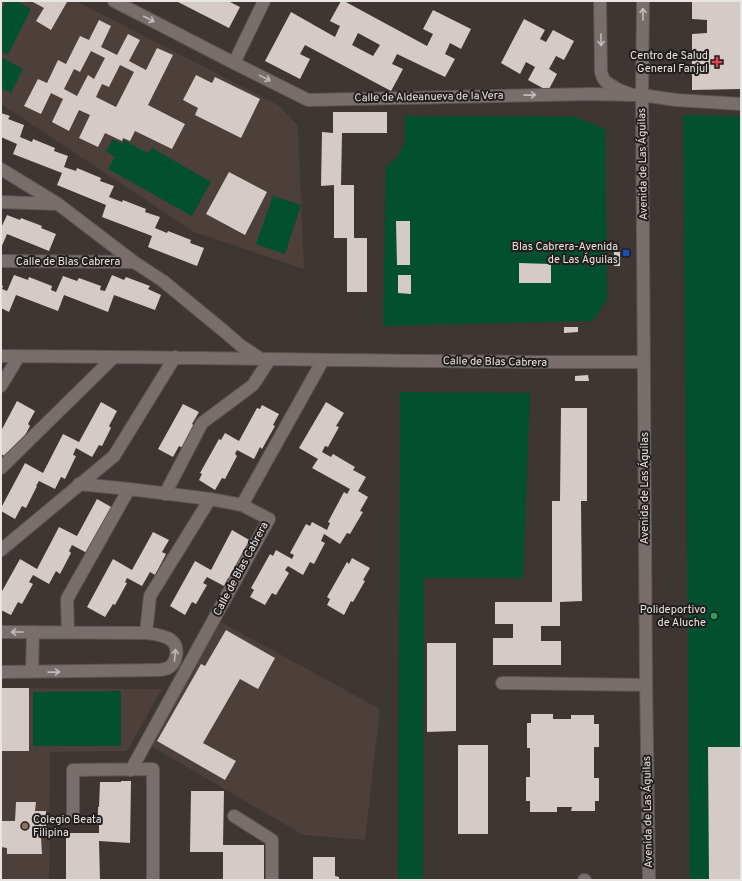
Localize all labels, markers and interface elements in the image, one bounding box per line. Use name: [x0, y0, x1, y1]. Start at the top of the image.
one-way arrow: [639, 8, 647, 21]
one-way arrow: [143, 16, 155, 23]
one-way arrow: [597, 33, 605, 46]
place label: Centro de Salud General Fanjul: [630, 49, 708, 76]
marker: Centro de Salud General Fanjul: [711, 56, 723, 68]
one-way arrow: [258, 75, 270, 82]
street label: Calle de Aldeanueva de la Vera: [354, 89, 504, 105]
one-way arrow: [523, 91, 536, 99]
street label: Avenida de Las Águilas: [634, 108, 651, 220]
place label: Blas Cabrera-Avenida de Las Águilas: [512, 240, 618, 267]
marker: Blas Cabrera-Avenida de Las Águilas: [621, 248, 631, 258]
street label: Calle de Blas Cabrera: [16, 255, 120, 269]
street label: Calle de Blas Cabrera: [443, 354, 548, 370]
street label: Avenida de Las Águilas: [637, 432, 652, 544]
street label: Calle de Blas Cabrera: [210, 519, 272, 618]
place label: Polideportivo de Aluche: [640, 603, 706, 630]
marker: Polideportivo de Aluche: [709, 611, 719, 621]
one-way arrow: [11, 628, 24, 636]
one-way arrow: [171, 649, 178, 662]
one-way arrow: [47, 668, 60, 676]
street label: Avenida de Las Águilas: [639, 756, 656, 868]
place label: Colegio Beata Filipina: [33, 813, 102, 840]
marker: Colegio Beata Filipina: [20, 821, 30, 831]

